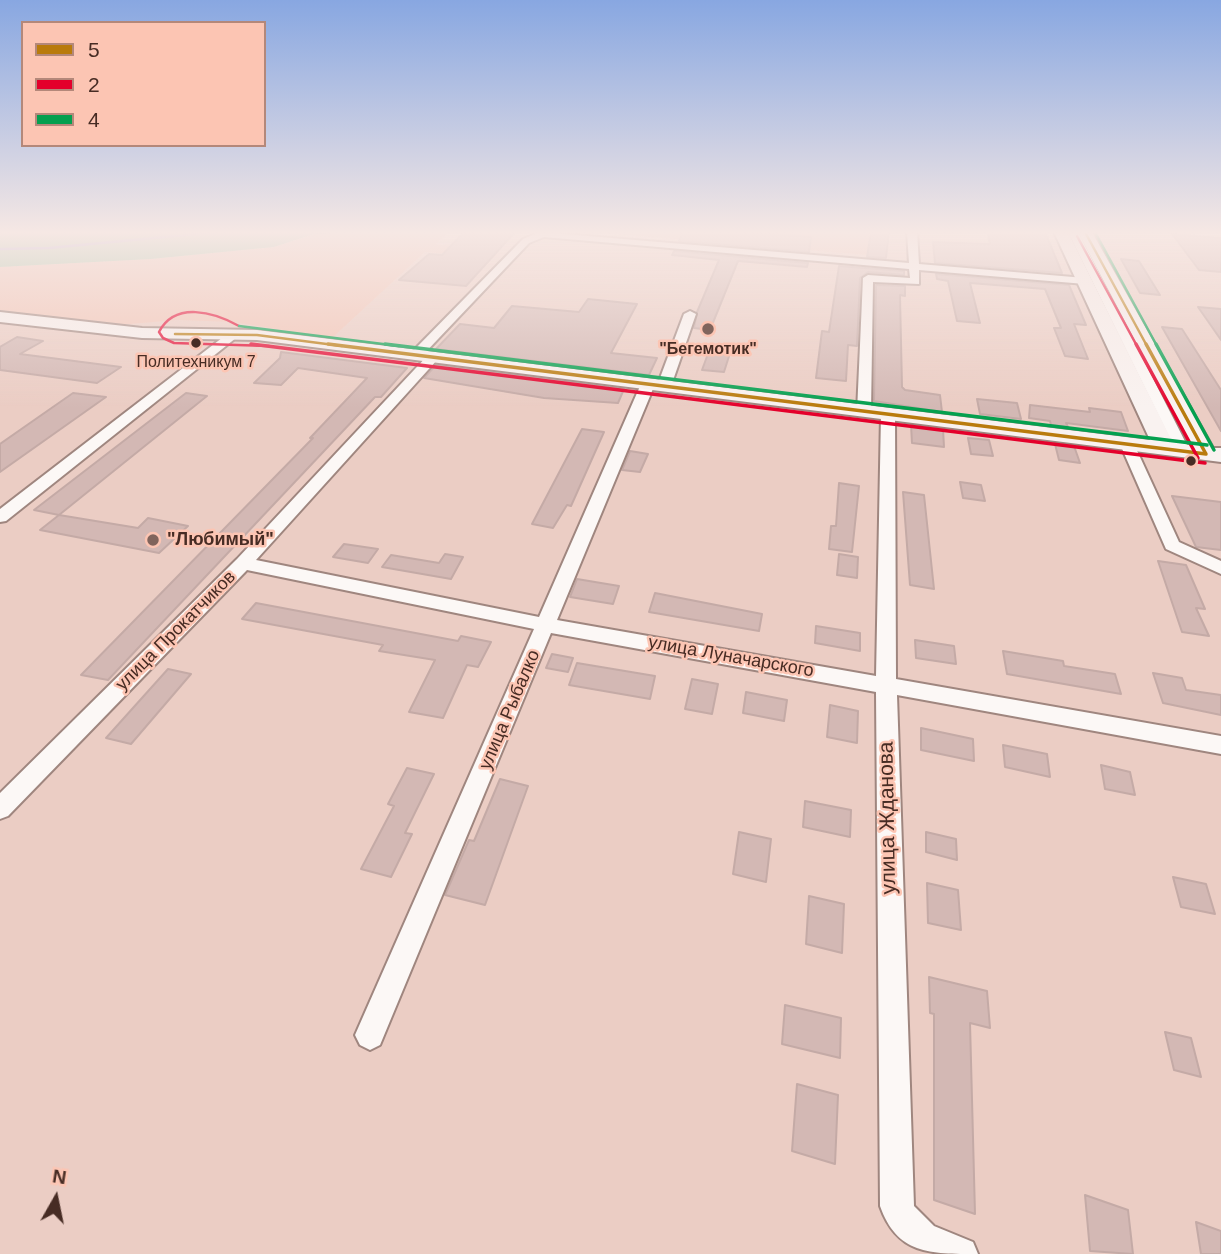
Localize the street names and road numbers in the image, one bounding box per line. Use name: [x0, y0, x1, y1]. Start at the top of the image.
street label: улица Прокатчиков: [112, 567, 240, 695]
street label: улица Луначарского: [647, 632, 815, 682]
street label: улица Рыбалко: [475, 647, 545, 773]
street label: улица Жданова: [874, 741, 902, 895]

